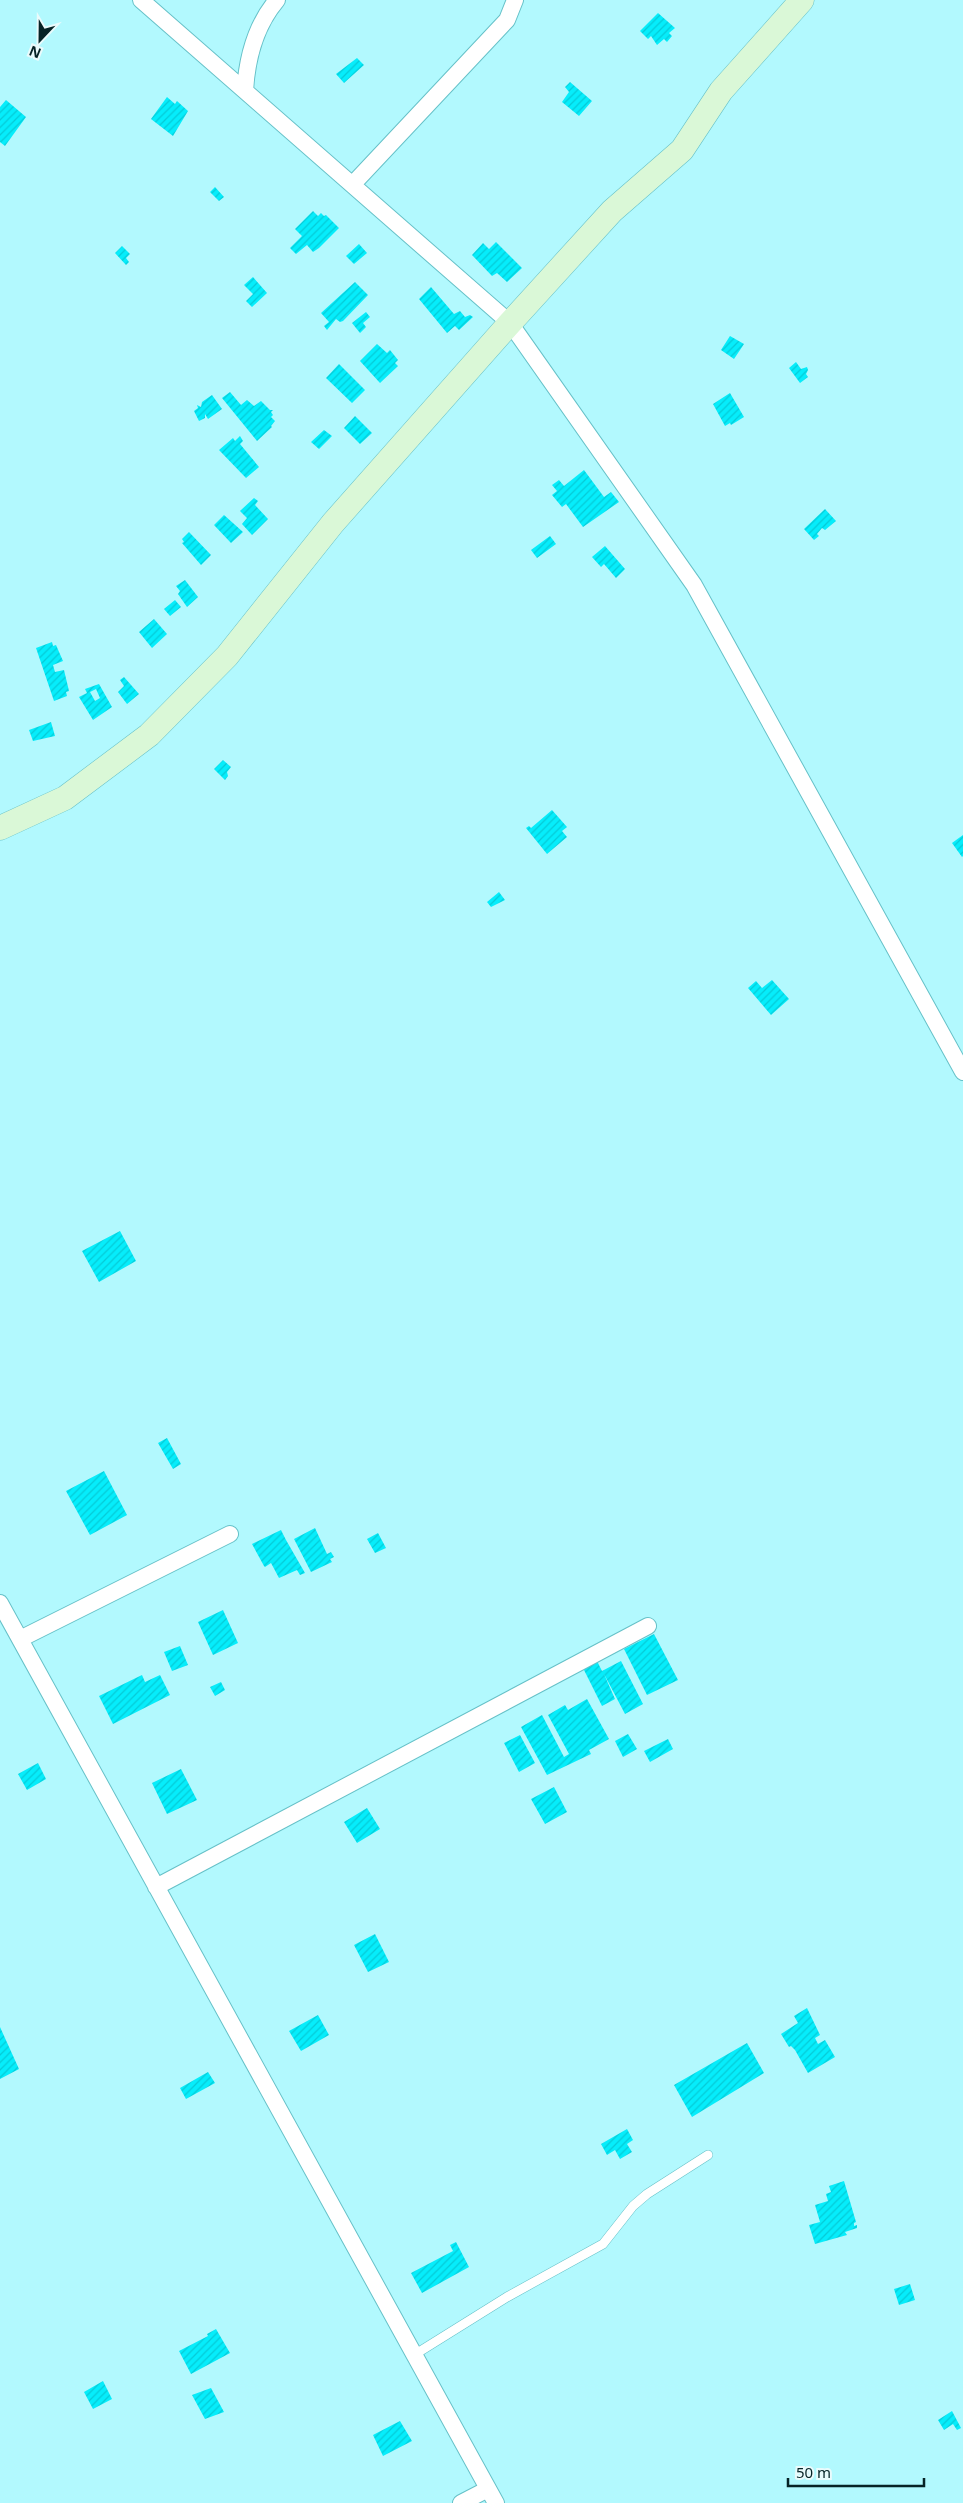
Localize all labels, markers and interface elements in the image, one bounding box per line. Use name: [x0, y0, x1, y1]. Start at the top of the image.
north arrow: [15, 15, 65, 65]
text: N: [26, 42, 44, 63]
scale bar: [788, 2456, 924, 2488]
text: 50 m: [796, 2462, 831, 2482]

